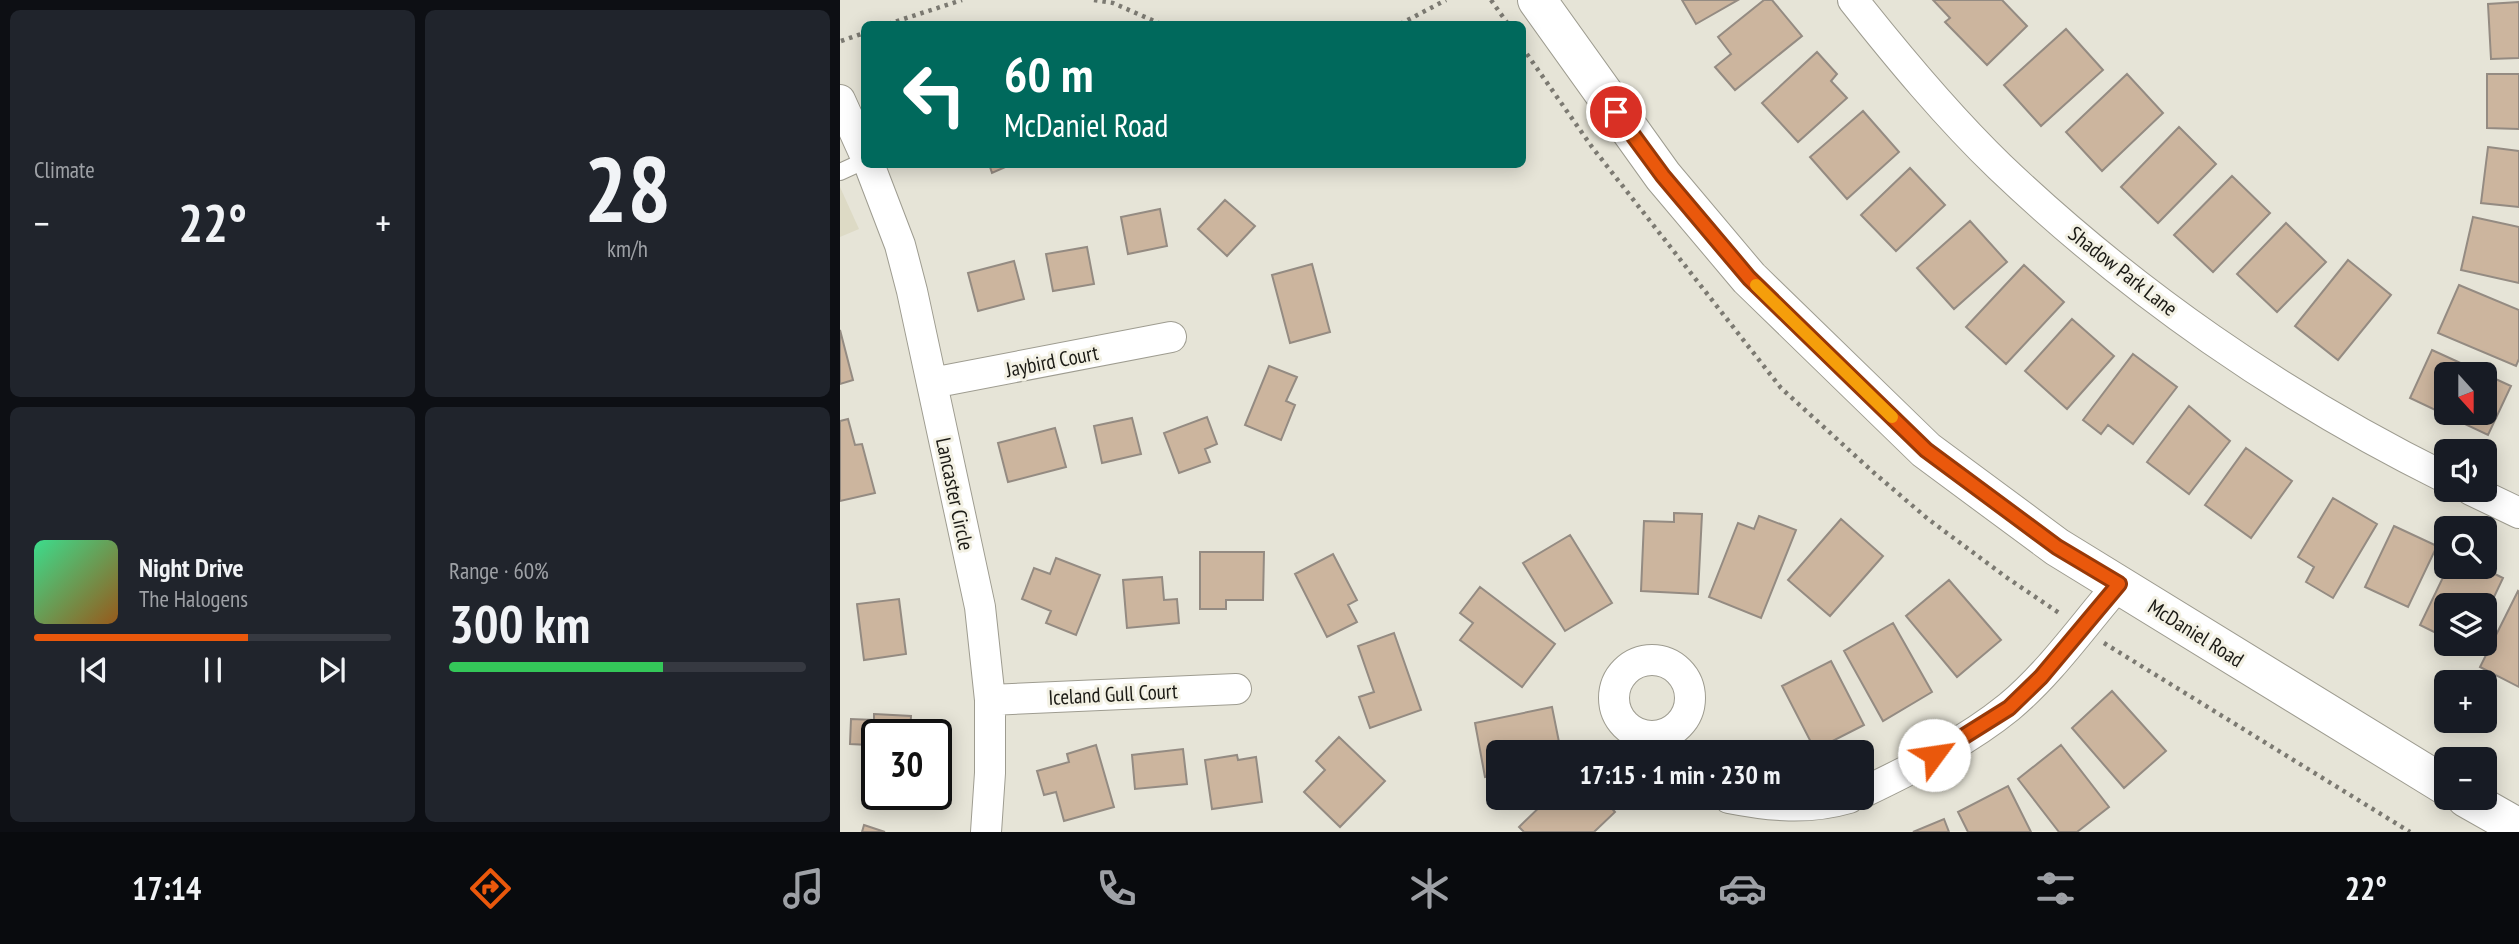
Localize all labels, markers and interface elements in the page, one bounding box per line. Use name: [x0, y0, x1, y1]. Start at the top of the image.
text: 60 m: [1004, 42, 1093, 106]
icon: left: [889, 49, 980, 140]
pin: [1586, 82, 1646, 142]
icon: arrive: [1597, 93, 1635, 131]
text: McDaniel Road: [1004, 104, 1168, 146]
text: 28: [584, 129, 671, 247]
text: Climate: [34, 155, 95, 184]
text: 22°: [178, 189, 247, 256]
text: −: [34, 198, 50, 247]
text: +: [375, 198, 391, 247]
street label: Shadow Park Lane: [2063, 220, 2183, 322]
text: km/h: [607, 234, 648, 263]
street label: Jaybird Court: [1003, 339, 1101, 383]
north arrow: [2434, 362, 2497, 425]
map controls: [2434, 362, 2497, 810]
street label: Lancaster Circle: [930, 435, 980, 553]
button: sound: [2434, 439, 2497, 502]
button: search: [2434, 516, 2497, 579]
text: Night Drive: [139, 551, 244, 584]
text: Range · 60%: [449, 556, 549, 585]
text: The Halogens: [139, 584, 248, 613]
text: 300 km: [449, 590, 590, 657]
street label: McDaniel Road: [2143, 593, 2249, 673]
button: layers: [2434, 593, 2497, 656]
icon: previous: [75, 651, 113, 689]
icon: pause: [194, 651, 232, 689]
icon: next: [313, 651, 351, 689]
button: +: [2434, 670, 2497, 733]
street label: Iceland Gull Court: [1048, 677, 1179, 711]
position arrow: [1897, 718, 1971, 792]
speed limit sign: 30: [861, 719, 952, 810]
button: −: [2434, 747, 2497, 810]
text: 17:15 · 1 min · 230 m: [1580, 758, 1780, 791]
icon: directions: [466, 864, 515, 913]
icon: music: [779, 864, 828, 913]
icon: phone: [1092, 864, 1141, 913]
icon: climate: [1405, 864, 1454, 913]
icon: car: [1718, 864, 1767, 913]
icon: filters: [2031, 864, 2080, 913]
text: 17:14: [132, 867, 201, 909]
text: 22°: [2345, 867, 2387, 909]

